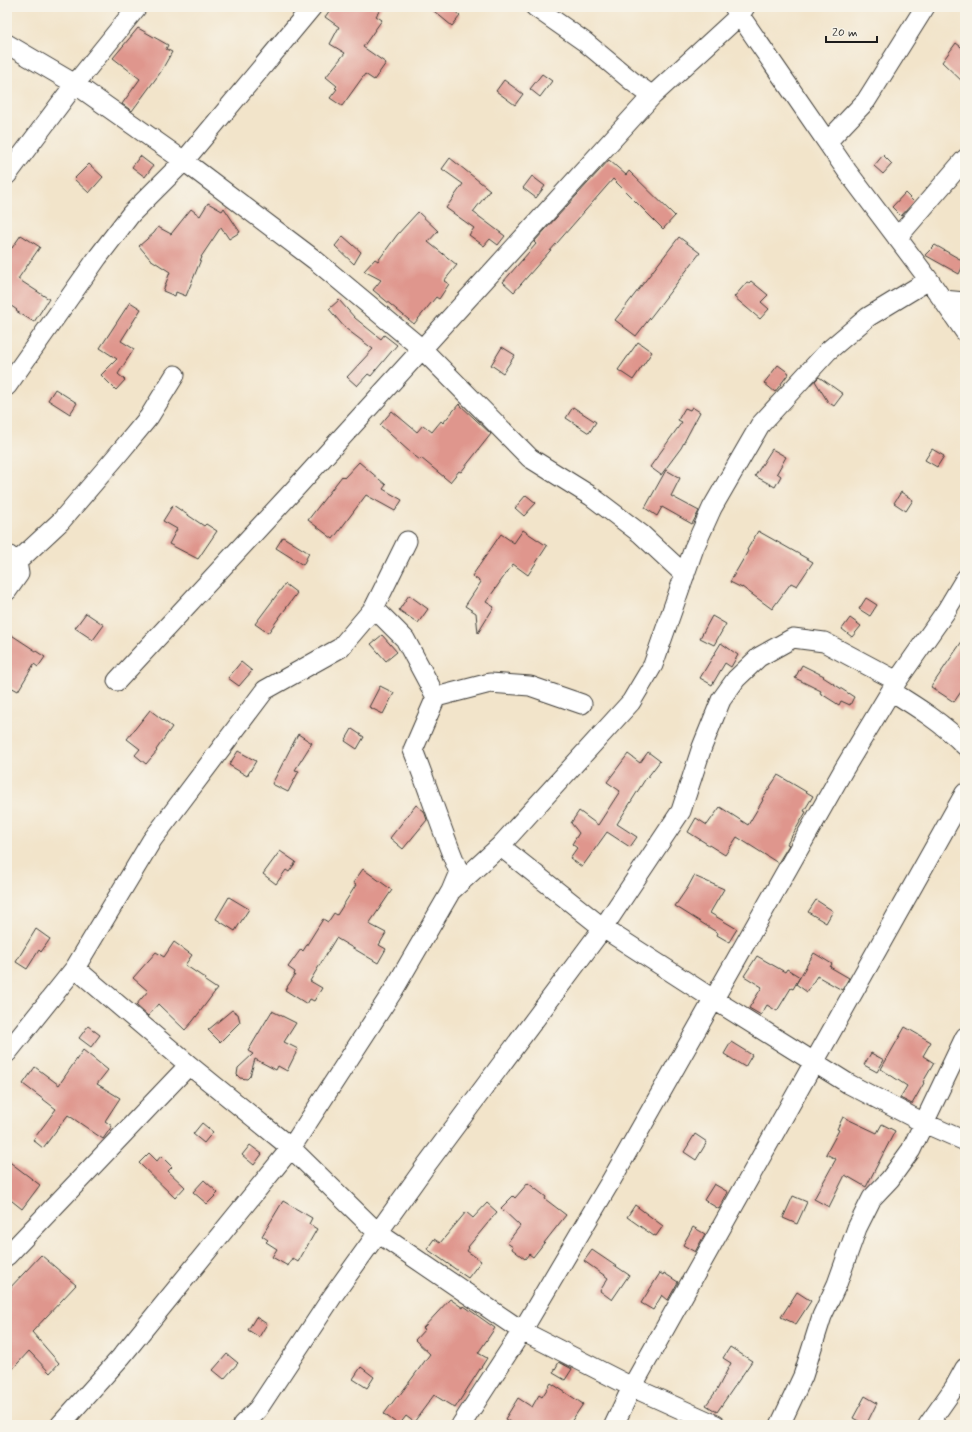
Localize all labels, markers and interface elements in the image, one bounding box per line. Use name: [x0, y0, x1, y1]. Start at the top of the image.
scale bar: [826, 18, 877, 44]
text: 20 m: [832, 25, 858, 41]

